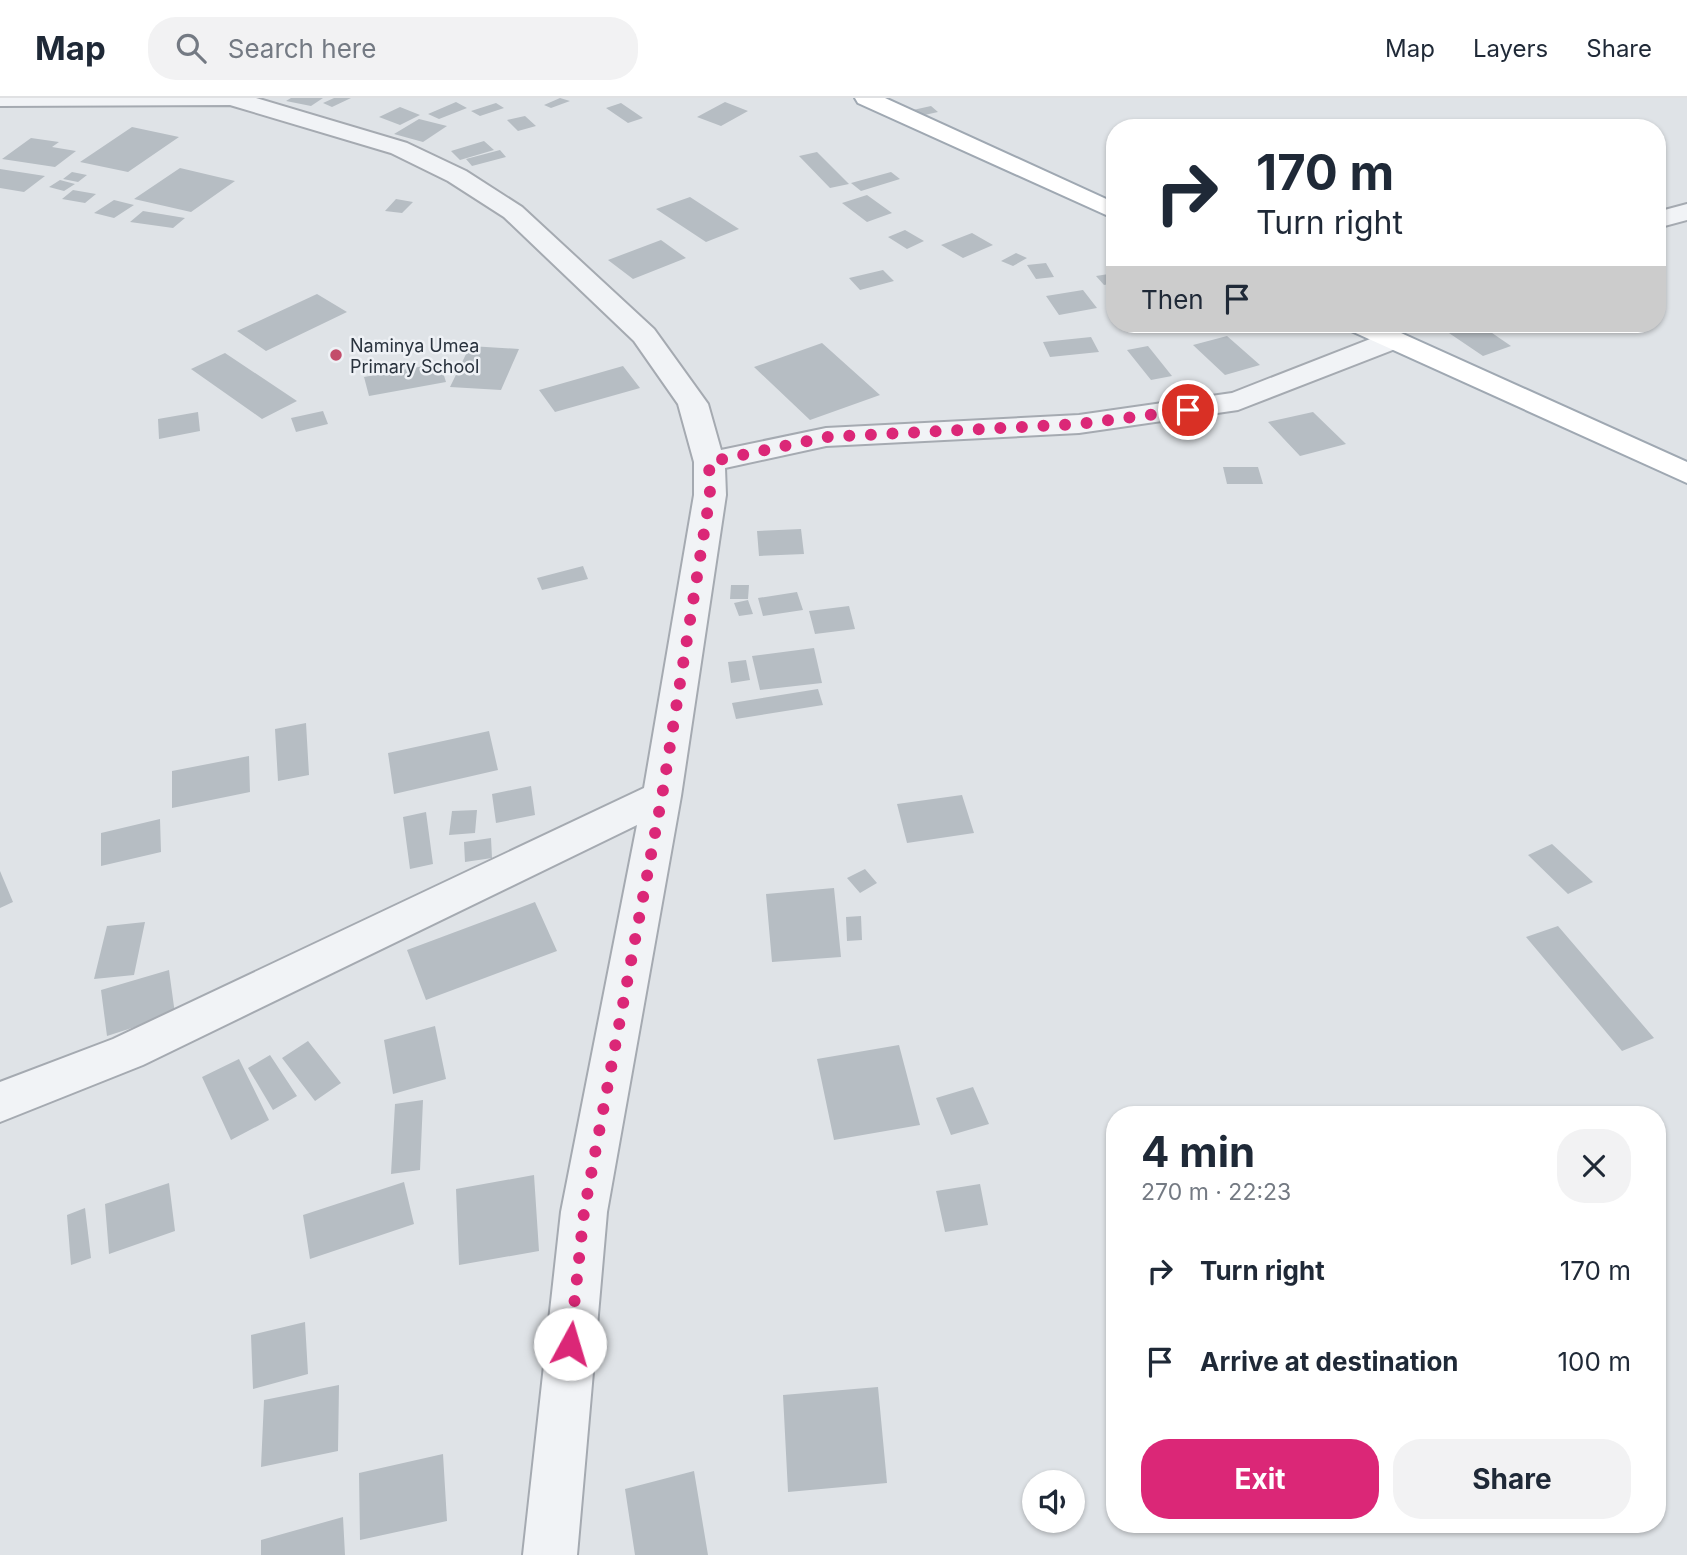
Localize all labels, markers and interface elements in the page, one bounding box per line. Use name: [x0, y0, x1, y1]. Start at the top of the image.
search box: [148, 17, 638, 80]
text: Map: [35, 28, 106, 68]
icon: search: [172, 29, 210, 67]
text: Search here: [228, 33, 376, 64]
text: Map: [1385, 34, 1435, 63]
text: Layers: [1473, 34, 1548, 63]
text: Share: [1586, 34, 1652, 63]
text: 170 m: [1256, 143, 1394, 202]
icon: right: [1141, 147, 1232, 238]
text: Turn right: [1256, 203, 1403, 242]
icon: arrive: [1218, 280, 1256, 318]
text: Then: [1141, 284, 1204, 315]
place label: Naminya Umea Primary School: [350, 335, 479, 377]
marker: Naminya Umea Primary School: [328, 347, 344, 363]
pin: [1158, 380, 1218, 440]
icon: arrive: [1169, 391, 1207, 429]
text: 4 min: [1141, 1126, 1255, 1177]
button: close: [1557, 1129, 1631, 1203]
text: 270 m · 22:23: [1141, 1178, 1291, 1206]
icon: right: [1141, 1252, 1179, 1290]
text: Turn right: [1200, 1255, 1325, 1286]
text: 170 m: [1560, 1255, 1631, 1286]
position arrow: [533, 1307, 607, 1381]
icon: arrive: [1141, 1343, 1179, 1381]
text: Arrive at destination: [1200, 1346, 1459, 1377]
text: 100 m: [1558, 1346, 1631, 1377]
button: Exit: [1141, 1439, 1379, 1519]
button: Share: [1393, 1439, 1631, 1519]
map controls: [1022, 1470, 1085, 1533]
button: sound: [1022, 1470, 1085, 1533]

